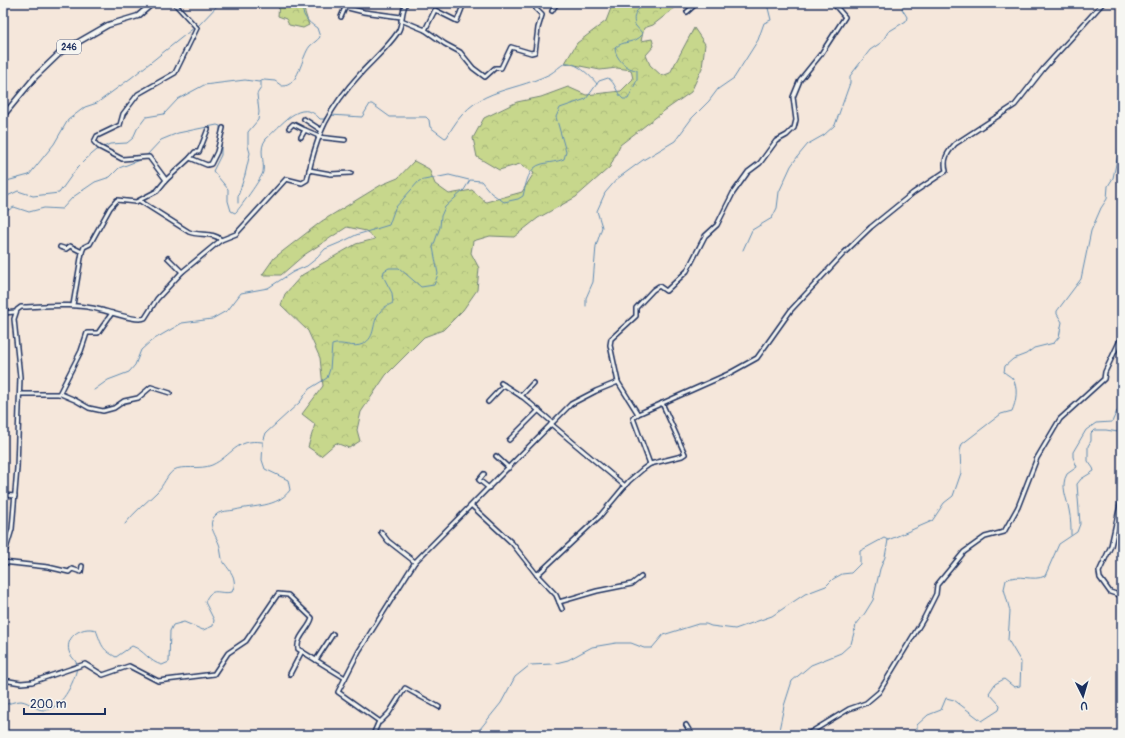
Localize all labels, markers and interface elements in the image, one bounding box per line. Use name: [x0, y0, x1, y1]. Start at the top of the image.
road number: 246: [57, 40, 81, 54]
north arrow: [1063, 676, 1103, 716]
scale bar: [24, 690, 105, 716]
text: 200 m: [30, 697, 67, 712]
text: U: [1080, 699, 1088, 712]

